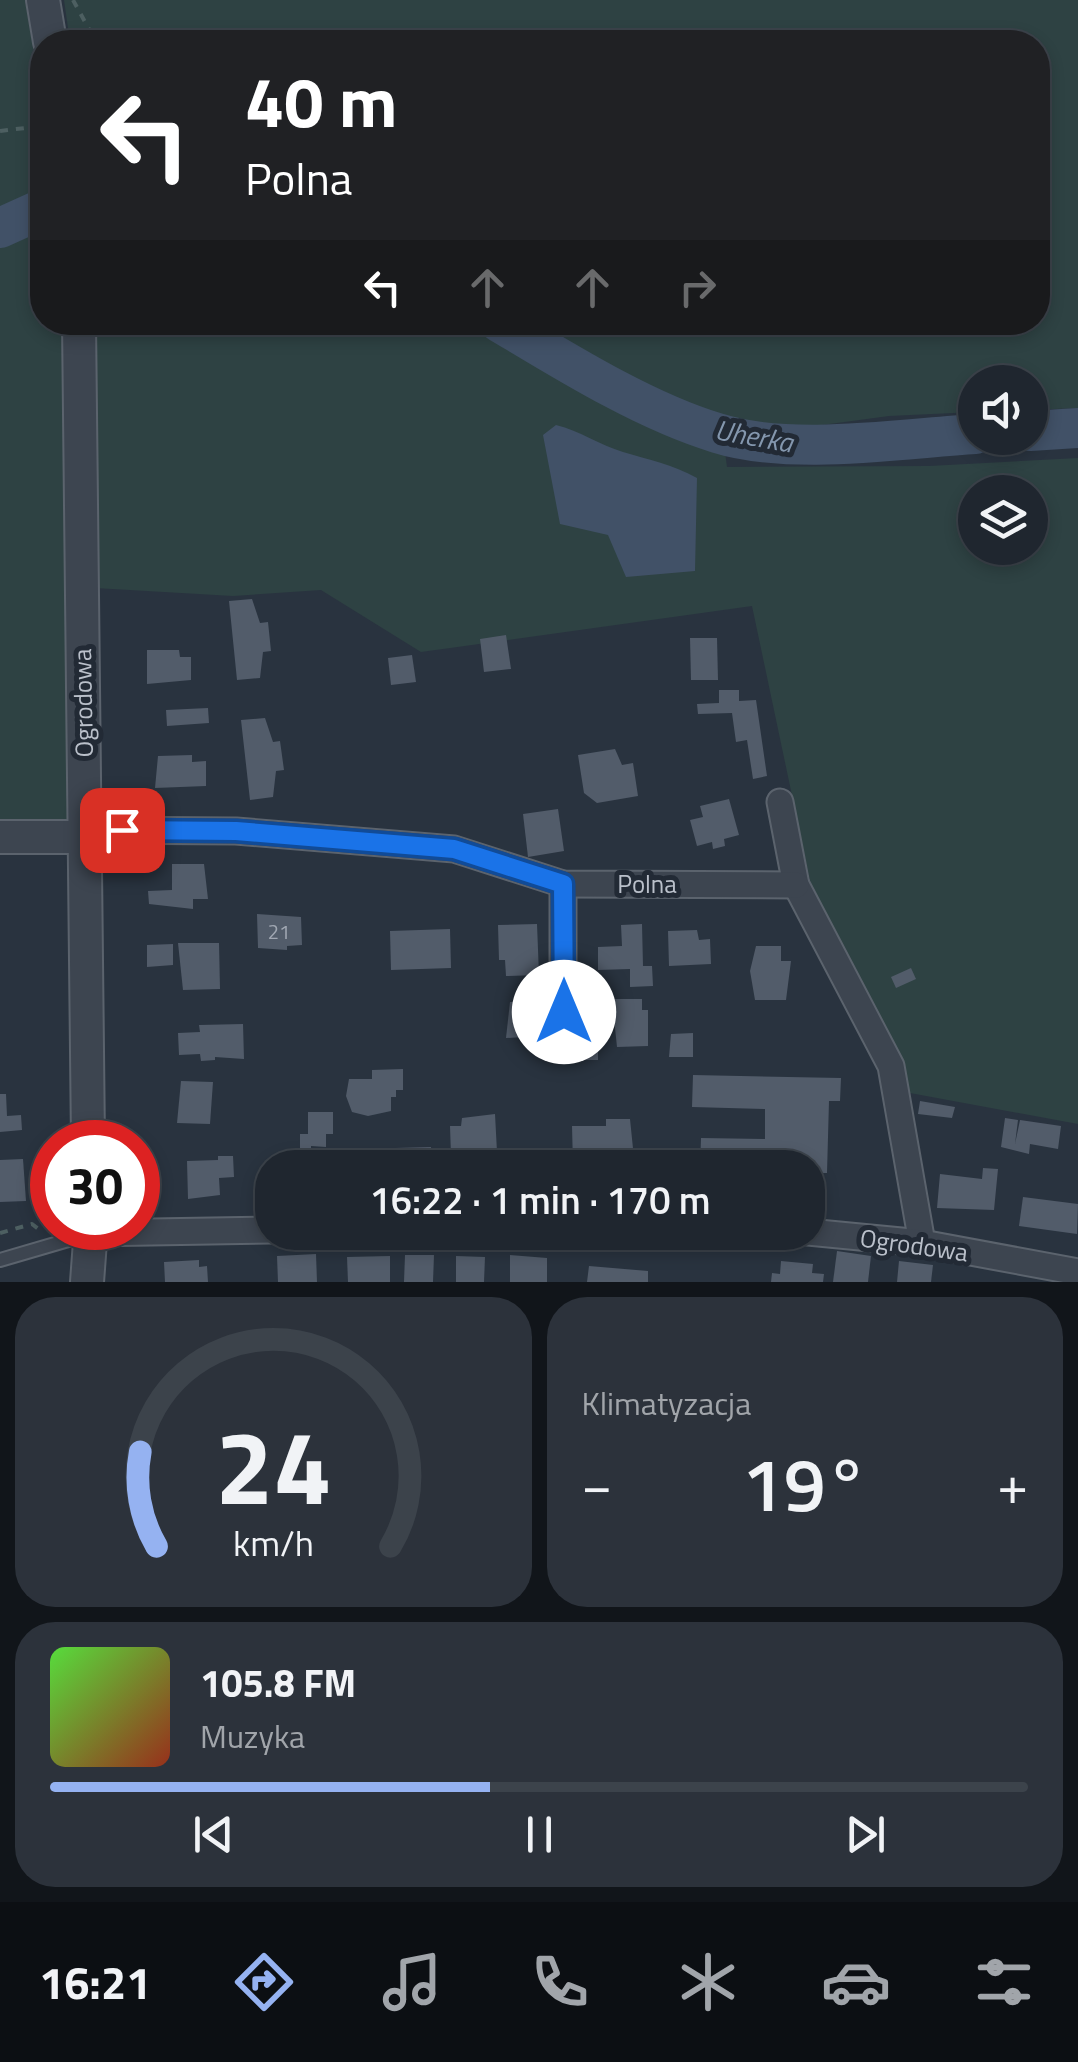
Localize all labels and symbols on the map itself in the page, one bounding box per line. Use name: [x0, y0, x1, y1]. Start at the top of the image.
water label: Uherka: [712, 408, 798, 464]
street label: Ogrodowa: [63, 648, 103, 758]
pin: [80, 788, 165, 873]
street label: Polna: [617, 865, 677, 903]
house number: 21: [268, 916, 290, 947]
position arrow: [512, 960, 616, 1064]
speed limit sign: 30: [30, 1120, 160, 1250]
street label: Ogrodowa: [858, 1219, 971, 1271]

